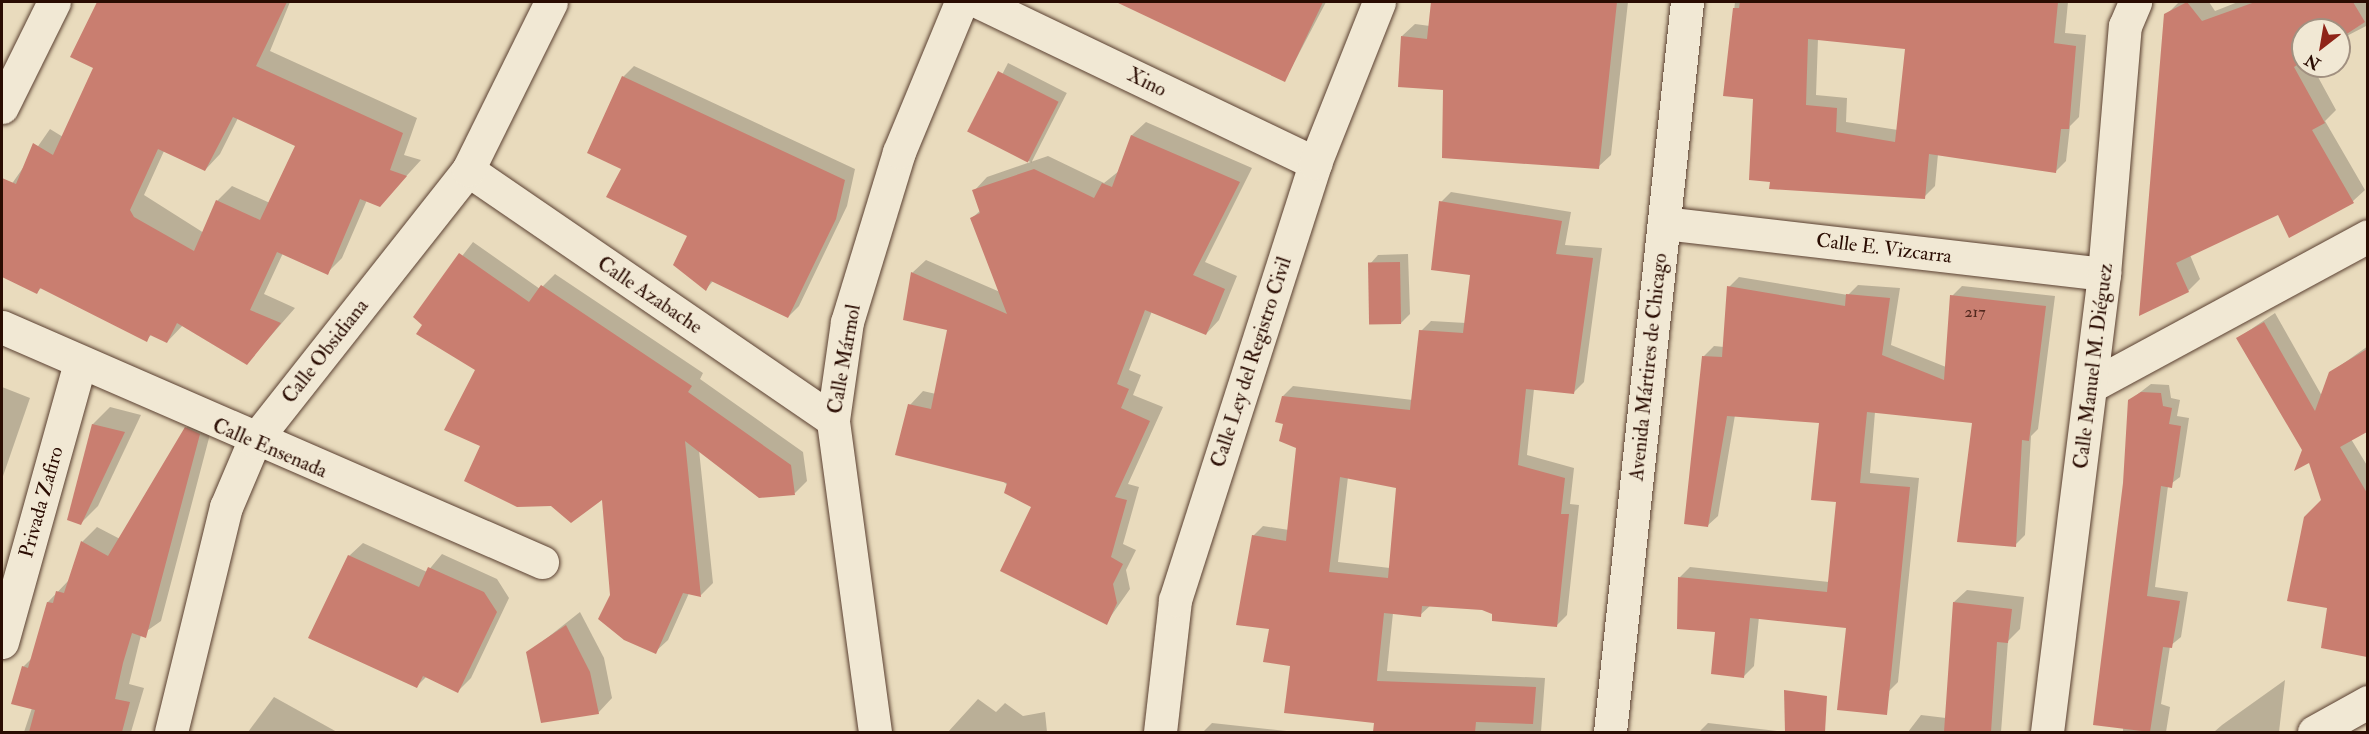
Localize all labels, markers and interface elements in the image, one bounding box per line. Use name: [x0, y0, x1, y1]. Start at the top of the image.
north arrow: [2291, 18, 2351, 78]
text: N: [2301, 49, 2324, 74]
street label: Xino: [1123, 62, 1171, 102]
street label: Calle E. Vizcarra: [1815, 228, 1953, 268]
street label: Calle Azabache: [593, 251, 707, 339]
street label: Avenida Mártires de Chicago: [1624, 252, 1672, 482]
street label: Calle Ley del Registro Civil: [1206, 254, 1296, 470]
street label: Calle Manuel M. Diéguez: [2068, 262, 2118, 470]
street label: Calle Obsidiana: [277, 294, 373, 408]
street label: Calle Mármol: [823, 302, 865, 416]
house number: 217: [1964, 302, 1986, 322]
street label: Calle Ensenada: [209, 413, 331, 483]
street label: Privada Zafiro: [14, 444, 68, 560]

